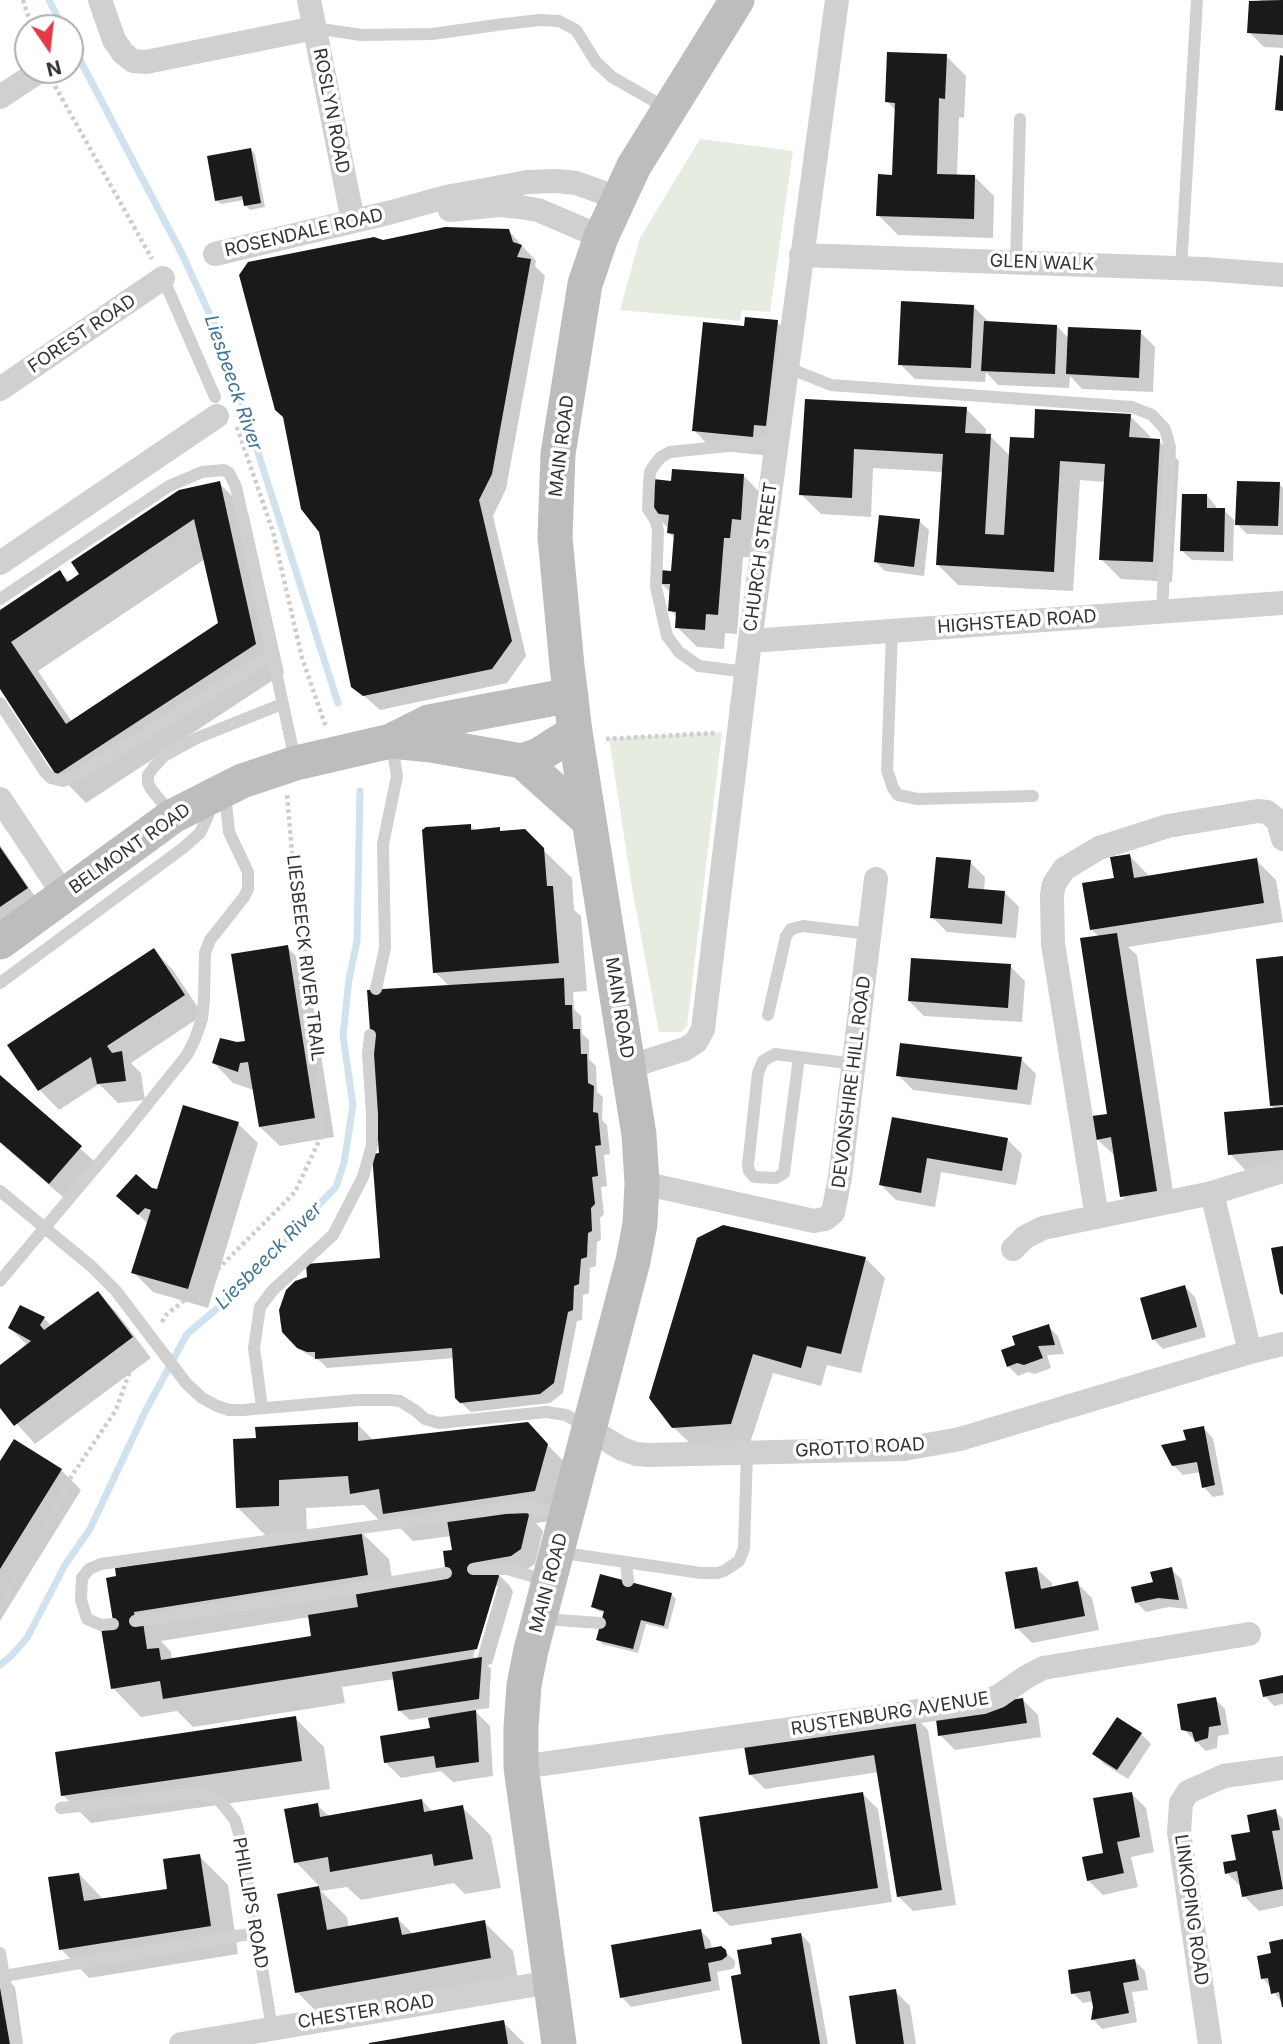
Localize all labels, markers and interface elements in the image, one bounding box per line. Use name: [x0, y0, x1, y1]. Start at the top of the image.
north arrow: [14, 14, 84, 84]
street label: ROSLYN ROAD: [308, 46, 354, 176]
text: N: [44, 55, 64, 81]
street label: ROSENDALE ROAD: [223, 204, 385, 262]
street label: GLEN WALK: [989, 250, 1095, 276]
street label: FOREST ROAD: [24, 290, 140, 378]
water label: Liesbeeck River: [199, 312, 267, 454]
street label: MAIN ROAD: [545, 394, 579, 498]
street label: CHURCH STREET: [740, 481, 782, 633]
street label: HIGHSTEAD ROAD: [937, 606, 1097, 638]
street label: BELMONT ROAD: [65, 799, 195, 899]
street label: LIESBEECK RIVER TRAIL: [282, 853, 328, 1063]
street label: MAIN ROAD: [600, 956, 638, 1060]
street label: DEVONSHIRE HILL ROAD: [828, 975, 876, 1189]
water label: Liesbeeck River: [211, 1198, 327, 1314]
street label: GROTTO ROAD: [795, 1434, 925, 1462]
street label: MAIN ROAD: [525, 1531, 573, 1635]
street label: RUSTENBURG AVENUE: [790, 1688, 990, 1740]
street label: LINKOPING ROAD: [1170, 1833, 1212, 1987]
street label: PHILLIPS ROAD: [228, 1836, 272, 1970]
street label: CHESTER ROAD: [296, 1991, 436, 2033]

